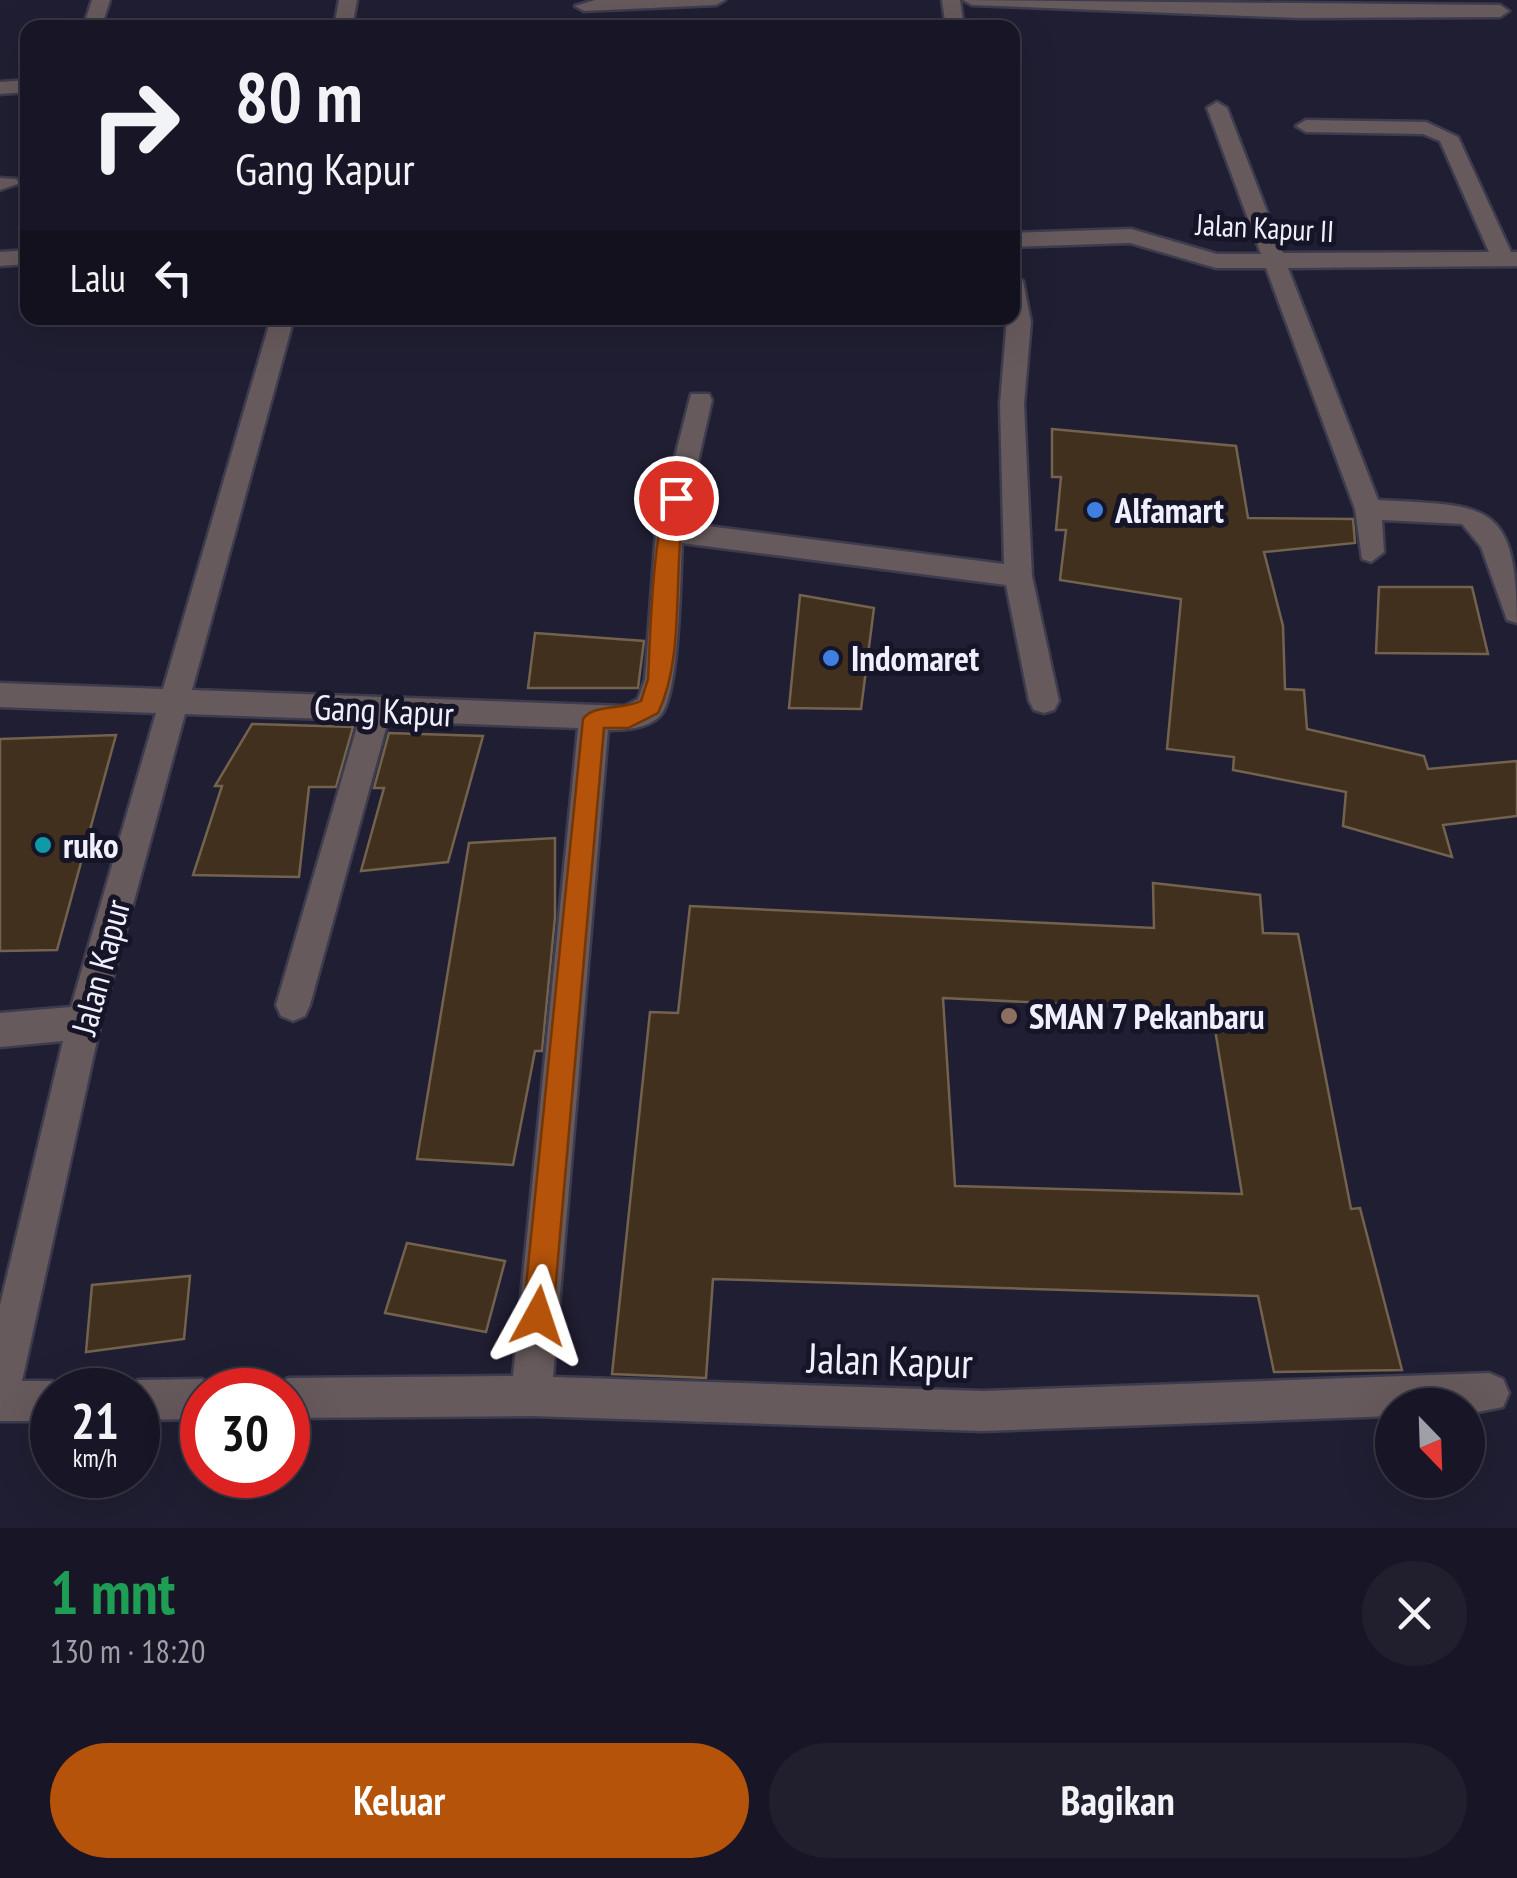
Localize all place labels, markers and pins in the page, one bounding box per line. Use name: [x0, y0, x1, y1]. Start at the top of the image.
pin: [634, 456, 719, 541]
place label: Alfamart: [1114, 487, 1224, 533]
marker: Alfamart: [1084, 499, 1106, 521]
place label: Indomaret: [851, 635, 979, 681]
marker: Indomaret: [820, 647, 842, 669]
place label: ruko: [63, 822, 119, 868]
marker: ruko: [32, 834, 54, 856]
place label: SMAN 7 Pekanbaru: [1029, 993, 1265, 1039]
marker: SMAN 7 Pekanbaru: [998, 1005, 1020, 1027]

